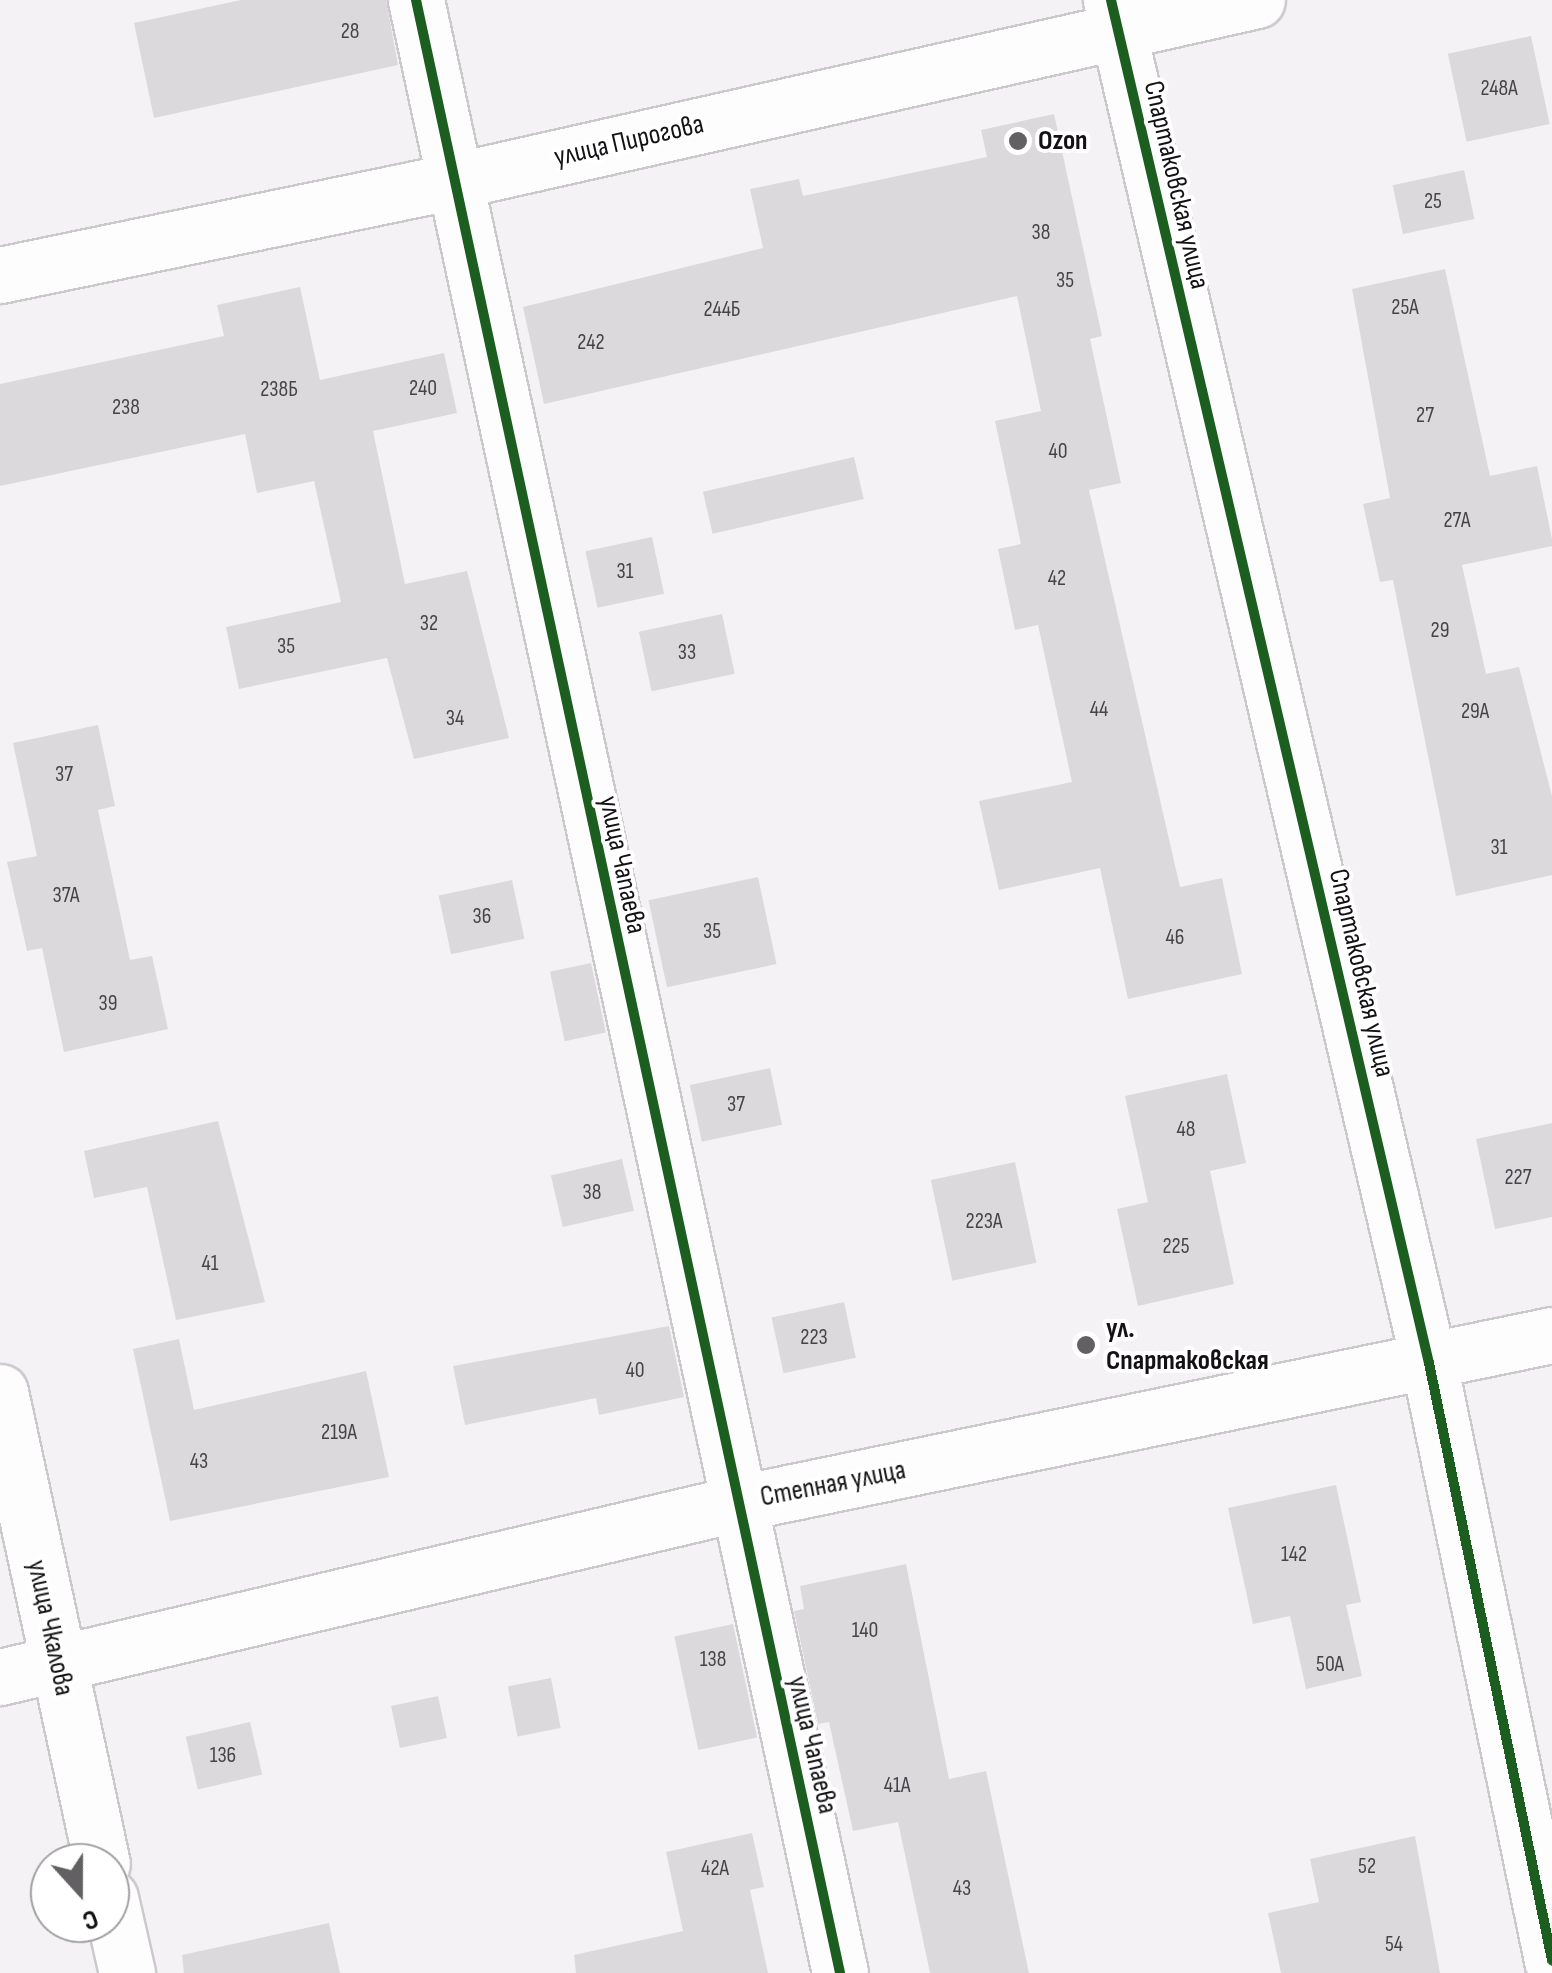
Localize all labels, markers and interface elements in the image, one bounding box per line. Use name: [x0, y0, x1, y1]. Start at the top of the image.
house number: 28: [341, 19, 359, 45]
house number: 248А: [1480, 76, 1518, 102]
street label: Спартаковская улица: [1136, 78, 1216, 292]
street label: улица Пирогова: [551, 107, 707, 175]
place label: Ozon: [1038, 124, 1088, 158]
marker: Ozon: [1007, 130, 1029, 152]
house number: 25: [1424, 189, 1442, 215]
house number: 38: [1032, 220, 1050, 246]
house number: 35: [1056, 268, 1074, 294]
house number: 25А: [1391, 295, 1419, 321]
house number: 244Б: [703, 297, 741, 323]
house number: 242: [577, 330, 605, 356]
house number: 240: [409, 376, 437, 402]
house number: 238Б: [260, 377, 298, 403]
house number: 238: [112, 395, 140, 421]
house number: 27: [1416, 403, 1434, 429]
house number: 40: [1048, 439, 1068, 465]
house number: 27А: [1444, 508, 1470, 534]
house number: 31: [617, 559, 633, 585]
house number: 42: [1048, 566, 1066, 592]
house number: 32: [420, 611, 438, 637]
house number: 29: [1431, 618, 1449, 644]
house number: 35: [277, 634, 295, 660]
house number: 33: [678, 640, 696, 666]
house number: 44: [1090, 697, 1108, 723]
house number: 29А: [1461, 699, 1489, 725]
house number: 34: [446, 706, 464, 732]
house number: 37: [55, 762, 73, 788]
street label: улица Чапаева: [591, 793, 653, 937]
house number: 31: [1491, 835, 1507, 861]
street label: Спартаковская улица: [1321, 866, 1401, 1080]
house number: 37А: [52, 883, 80, 909]
house number: 36: [473, 904, 491, 930]
house number: 35: [703, 919, 721, 945]
house number: 46: [1166, 925, 1184, 951]
house number: 39: [99, 991, 117, 1017]
house number: 37: [727, 1092, 745, 1118]
house number: 48: [1177, 1117, 1195, 1143]
house number: 227: [1505, 1165, 1531, 1191]
house number: 38: [583, 1180, 601, 1206]
house number: 223А: [966, 1209, 1002, 1235]
house number: 225: [1163, 1234, 1189, 1260]
house number: 41: [202, 1251, 218, 1277]
place label: ул. Спартаковская: [1106, 1312, 1269, 1378]
house number: 223: [800, 1325, 828, 1351]
marker: ул. Спартаковская: [1075, 1334, 1097, 1356]
house number: 40: [625, 1358, 645, 1384]
house number: 219А: [321, 1420, 357, 1446]
house number: 43: [190, 1449, 208, 1475]
street label: Степная улица: [758, 1453, 908, 1515]
house number: 142: [1281, 1542, 1307, 1568]
street label: улица Чкалова: [19, 1557, 81, 1699]
house number: 140: [852, 1618, 878, 1644]
house number: 138: [700, 1647, 726, 1673]
house number: 50А: [1316, 1652, 1344, 1678]
street label: улица Чапаева: [780, 1673, 844, 1817]
house number: 136: [210, 1743, 236, 1769]
house number: 41А: [884, 1773, 910, 1799]
north arrow: [30, 1843, 130, 1943]
house number: 52: [1358, 1854, 1376, 1880]
house number: 42А: [701, 1856, 729, 1882]
house number: 43: [953, 1876, 971, 1902]
text: С: [78, 1902, 103, 1938]
house number: 54: [1385, 1932, 1403, 1958]

